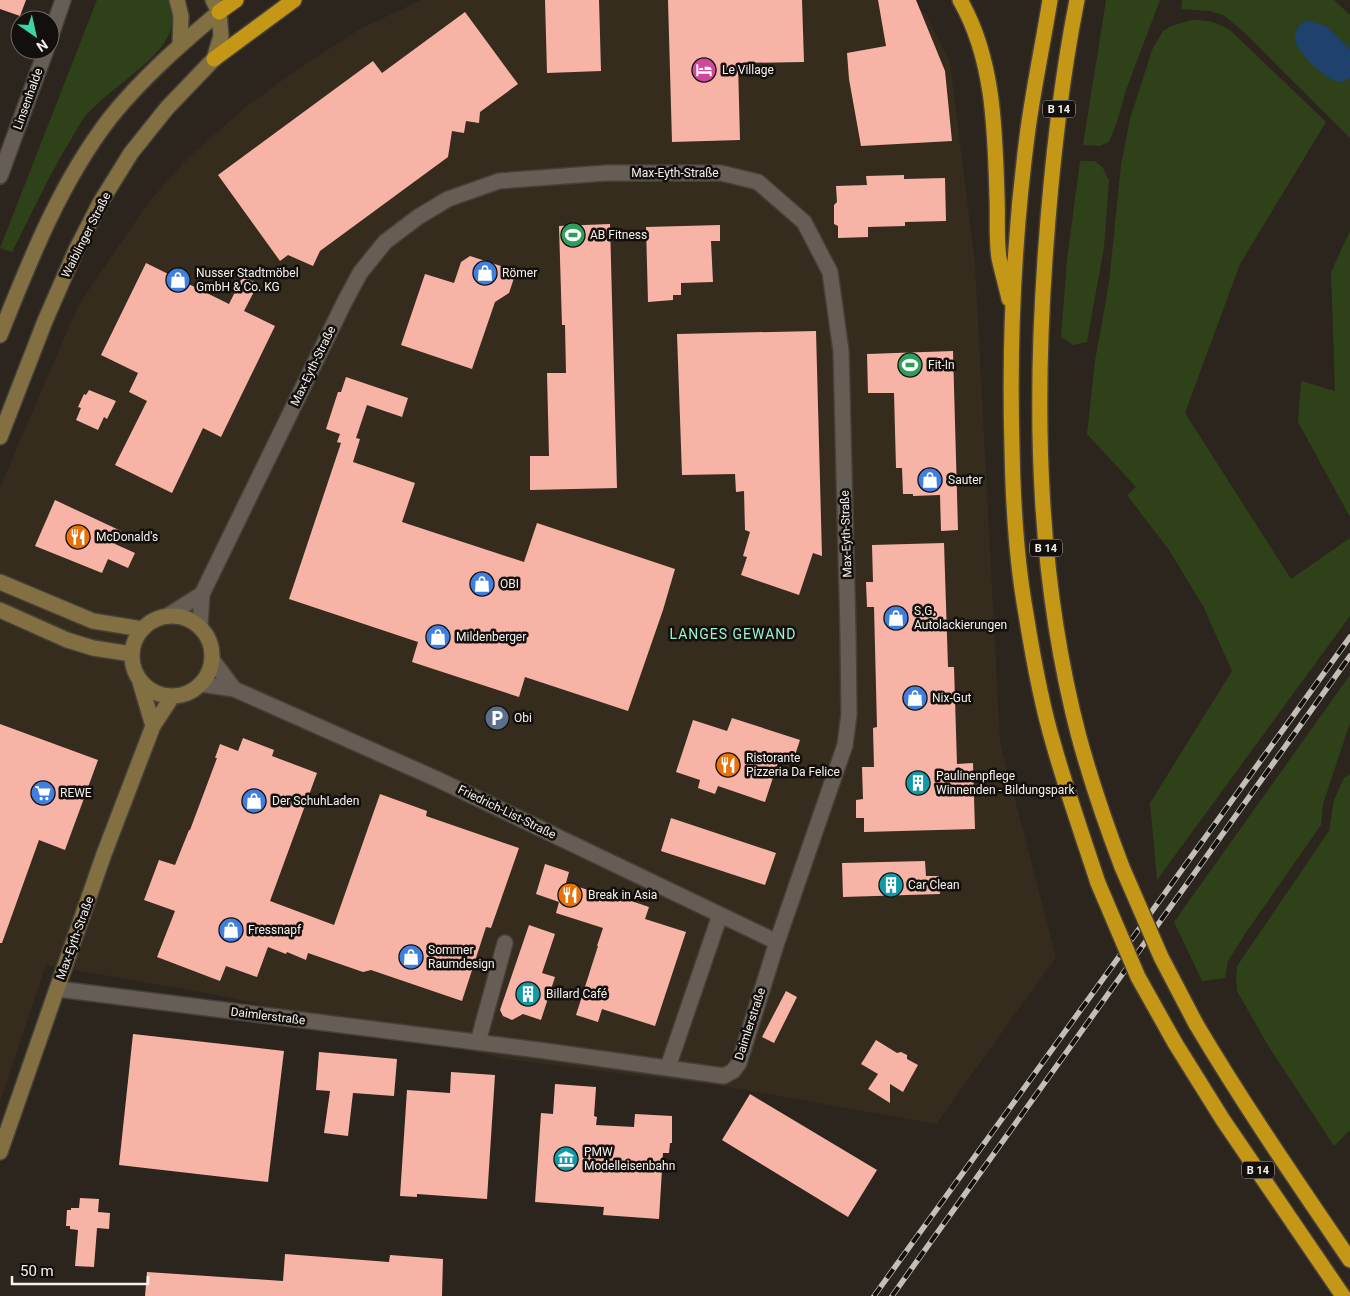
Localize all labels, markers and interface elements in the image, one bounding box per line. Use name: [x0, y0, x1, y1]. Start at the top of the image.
north arrow: [10, 10, 60, 60]
text: N: [34, 36, 51, 55]
hotel icon: Le Village: [691, 57, 717, 83]
place label: Le Village: [722, 63, 774, 77]
street label: Linsenhalde: [10, 66, 46, 132]
road number: B 14: [1043, 100, 1075, 118]
street label: Max-Eyth-Straße: [631, 166, 719, 180]
street label: Waiblinger Straße: [58, 190, 114, 280]
sports icon: AB Fitness: [560, 222, 586, 248]
place label: AB Fitness: [590, 228, 647, 242]
shop icon: Römer: [472, 260, 498, 286]
place label: Nusser Stadtmöbel GmbH & Co. KG: [196, 266, 299, 294]
place label: Römer: [502, 266, 537, 280]
shop icon: Nusser Stadtmöbel GmbH & Co. KG: [165, 267, 191, 293]
street label: Max-Eyth-Straße: [288, 324, 338, 408]
sports icon: Fit-In: [897, 352, 923, 378]
place label: Fit-In: [928, 358, 955, 372]
shop icon: Sauter: [917, 467, 943, 493]
place label: Sauter: [948, 473, 983, 487]
street label: Max-Eyth-Straße: [837, 490, 855, 578]
restaurant icon: McDonald's: [65, 524, 91, 550]
place label: McDonald's: [96, 530, 158, 544]
road number: B 14: [1030, 540, 1062, 556]
shop icon: OBI: [469, 571, 495, 597]
place label: OBI: [500, 577, 519, 591]
place label: S.G. Autolackierungen: [914, 604, 1007, 632]
shop icon: S.G. Autolackierungen: [883, 605, 909, 631]
shop icon: Mildenberger: [425, 624, 451, 650]
district label: LANGES GEWAND: [670, 626, 797, 642]
place label: Mildenberger: [456, 630, 526, 644]
shop icon: Nix-Gut: [902, 685, 928, 711]
place label: Nix-Gut: [932, 691, 972, 705]
parking icon: Obi: [484, 705, 510, 731]
place label: Obi: [514, 711, 532, 725]
place label: Ristorante Pizzeria Da Felice: [746, 751, 840, 779]
restaurant icon: Ristorante Pizzeria Da Felice: [715, 752, 741, 778]
place label: Paulinenpflege Winnenden - Bildungspark: [936, 769, 1075, 797]
building icon: Paulinenpflege Winnenden - Bildungspark: [905, 770, 931, 796]
supermarket icon: REWE: [30, 780, 56, 806]
street label: Friedrich-List-Straße: [456, 782, 558, 842]
place label: REWE: [60, 786, 92, 800]
shop icon: Der SchuhLaden: [241, 788, 267, 814]
place label: Der SchuhLaden: [272, 794, 359, 808]
building icon: Car Clean: [878, 872, 904, 898]
place label: Car Clean: [908, 878, 960, 892]
restaurant icon: Break in Asia: [557, 882, 583, 908]
place label: Break in Asia: [588, 888, 657, 902]
street label: Max-Eyth-Straße: [53, 895, 97, 981]
shop icon: Fressnapf: [218, 917, 244, 943]
place label: Fressnapf: [248, 923, 302, 937]
place label: Sommer Raumdesign: [428, 943, 495, 971]
shop icon: Sommer Raumdesign: [398, 944, 424, 970]
building icon: Billard Café: [515, 981, 541, 1007]
street label: Daimlerstraße: [732, 986, 768, 1062]
place label: Billard Café: [546, 987, 607, 1001]
street label: Daimlerstraße: [230, 1004, 306, 1028]
place label: PMW Modelleisenbahn: [584, 1145, 675, 1173]
museum icon: PMW Modelleisenbahn: [553, 1146, 579, 1172]
road number: B 14: [1242, 1162, 1274, 1178]
scale bar: [12, 1254, 149, 1286]
text: 50 m: [20, 1262, 54, 1280]

